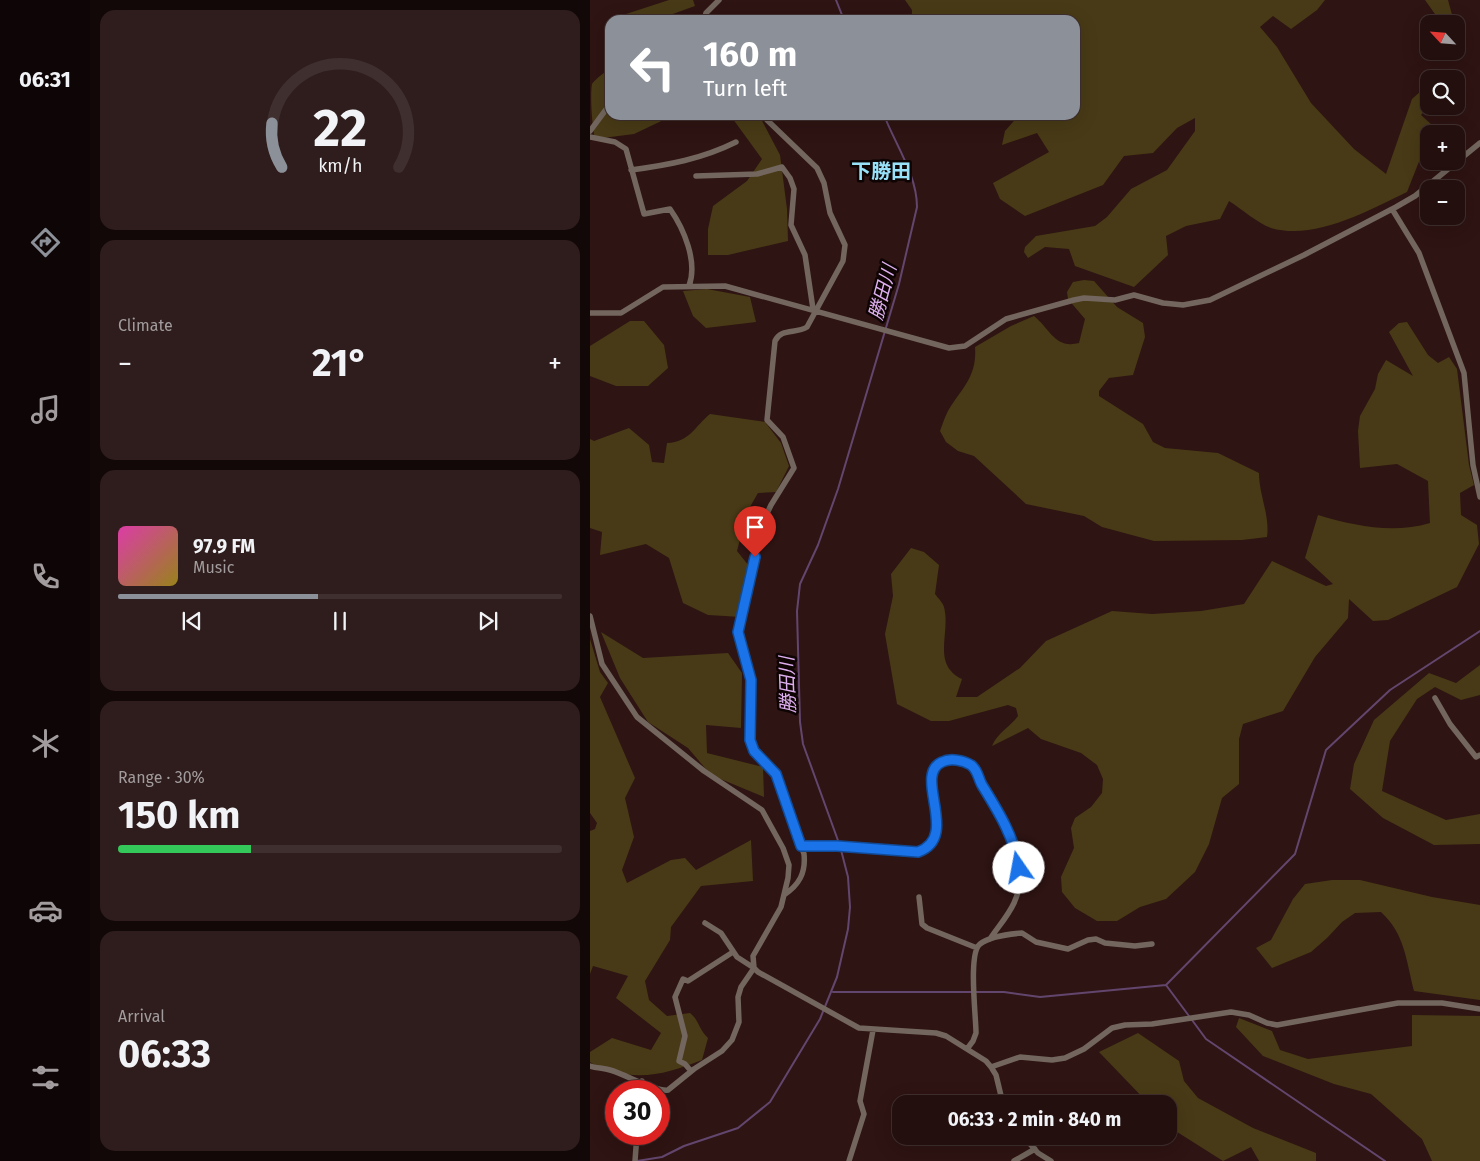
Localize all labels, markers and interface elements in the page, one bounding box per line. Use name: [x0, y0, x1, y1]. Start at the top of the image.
north arrow: [1420, 15, 1465, 60]
map controls: [1420, 15, 1465, 225]
text: 160 m: [703, 33, 797, 75]
icon: left: [620, 35, 685, 100]
text: 06:31: [19, 66, 71, 93]
button: search: [1420, 70, 1465, 115]
text: Turn left: [703, 75, 787, 102]
text: 22: [313, 97, 367, 160]
button: +: [1420, 125, 1465, 170]
text: km/h: [318, 155, 362, 177]
district label: 下勝田: [851, 159, 911, 183]
button: −: [1420, 180, 1465, 225]
icon: directions: [28, 225, 63, 260]
water label: 勝田川: [864, 260, 901, 323]
text: Climate: [118, 316, 173, 335]
text: 21°: [312, 340, 368, 386]
text: −: [118, 347, 132, 380]
text: +: [548, 347, 562, 380]
icon: music: [28, 392, 63, 427]
pin: [734, 506, 776, 557]
icon: arrive: [741, 513, 769, 541]
text: 97.9 FM: [193, 535, 255, 558]
text: Music: [193, 558, 234, 577]
icon: phone: [28, 559, 63, 594]
icon: previous: [178, 607, 206, 635]
icon: pause: [326, 607, 354, 635]
icon: next: [474, 607, 502, 635]
water label: 勝田川: [775, 654, 800, 714]
icon: climate: [28, 726, 63, 761]
text: Range · 30%: [118, 768, 205, 787]
text: 150 km: [118, 792, 240, 838]
position arrow: [992, 841, 1044, 893]
icon: car: [28, 893, 63, 928]
text: Arrival: [118, 1007, 165, 1026]
text: 06:33: [118, 1031, 211, 1077]
icon: filters: [28, 1060, 63, 1095]
speed limit sign: 30: [605, 1080, 670, 1145]
text: 06:33 · 2 min · 840 m: [948, 1108, 1121, 1131]

